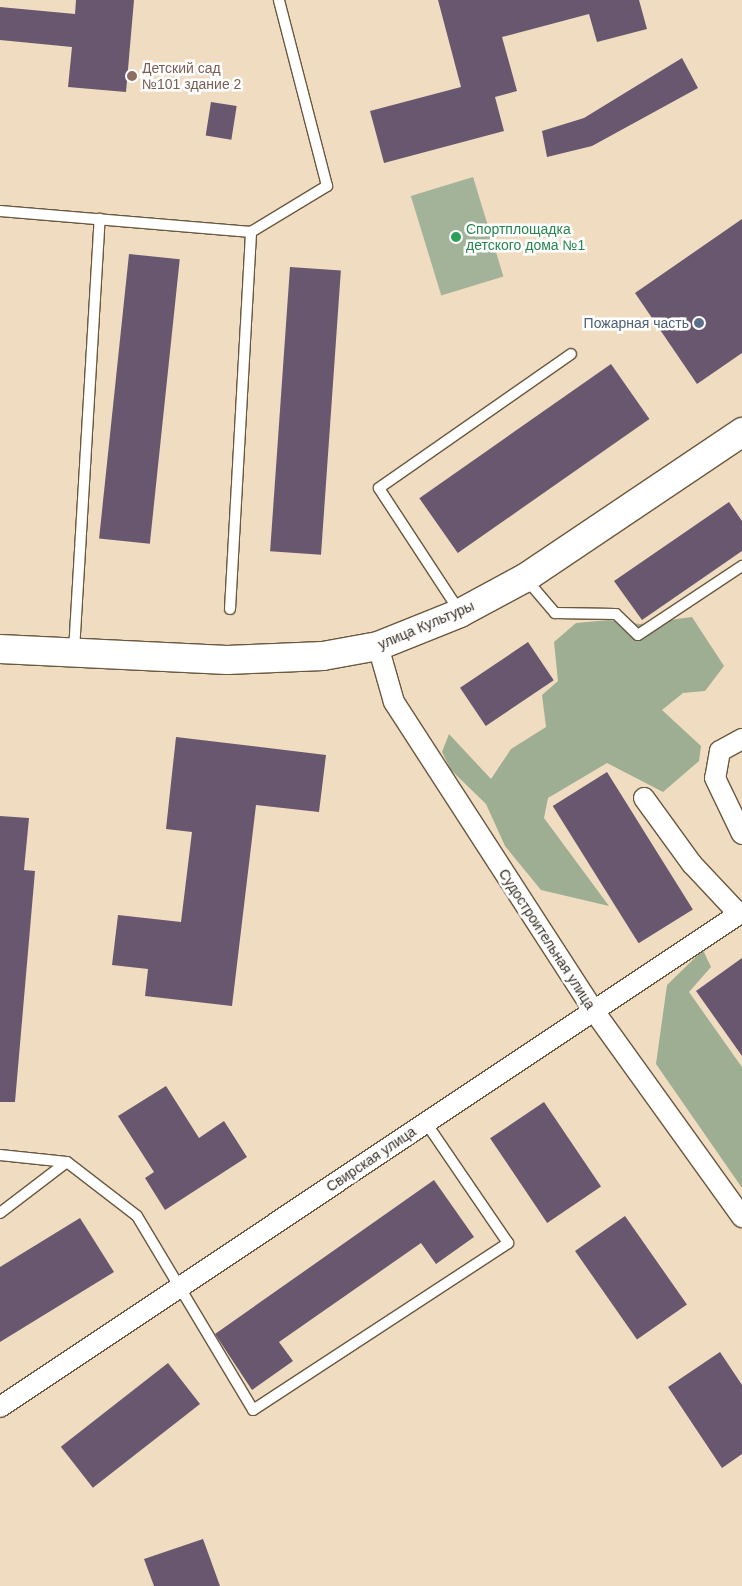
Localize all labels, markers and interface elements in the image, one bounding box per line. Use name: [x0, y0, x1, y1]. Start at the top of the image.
place label: Детский сад №101 здание 2: [142, 60, 241, 92]
marker: Детский сад №101 здание 2: [126, 70, 138, 82]
place label: Спортплощадка детского дома №1: [466, 221, 585, 253]
marker: Спортплощадка детского дома №1: [450, 231, 462, 243]
place label: Пожарная часть: [584, 315, 689, 331]
marker: Пожарная часть: [693, 317, 705, 329]
street label: улица Культуры: [375, 597, 477, 653]
street label: Судостроительная улица: [495, 866, 599, 1012]
street label: Свирская улица: [323, 1123, 419, 1195]

